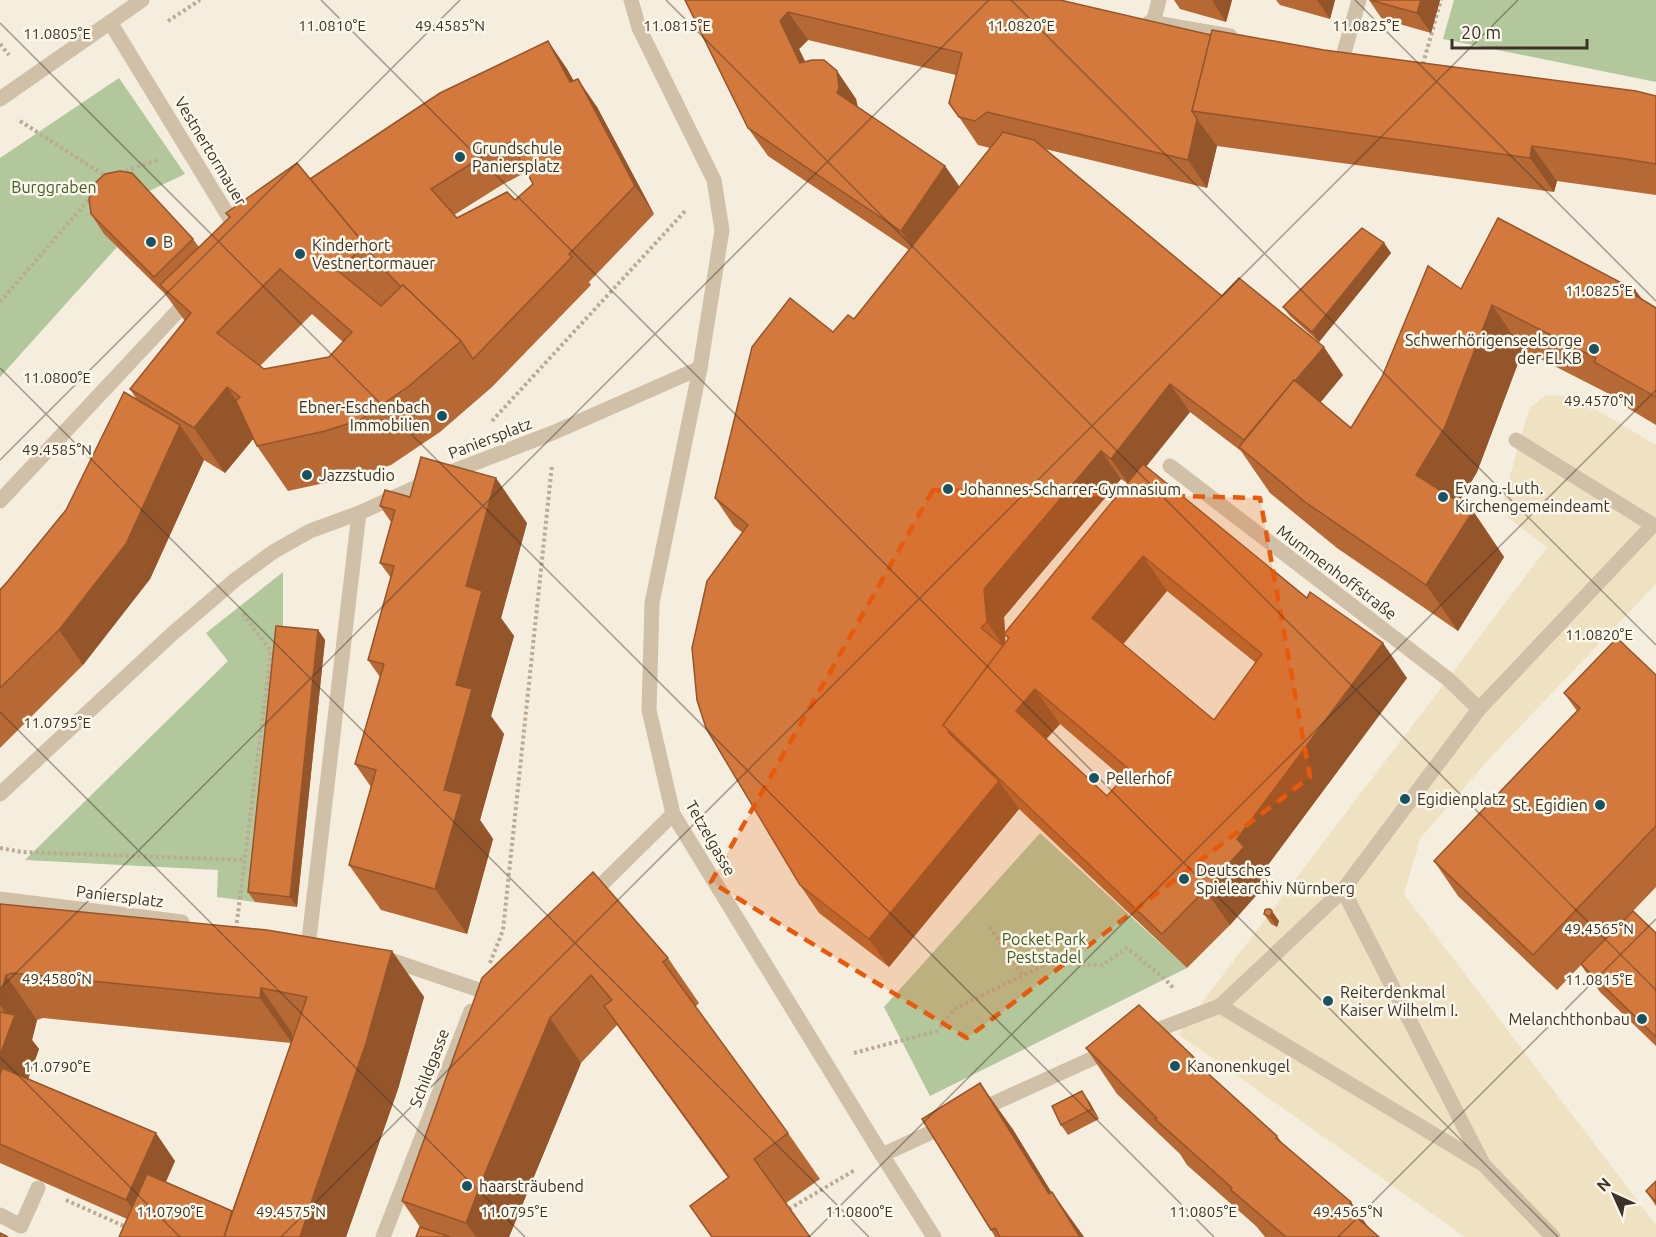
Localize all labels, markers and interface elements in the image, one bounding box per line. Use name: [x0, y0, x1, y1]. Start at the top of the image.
scale bar: [1452, 12, 1587, 50]
text: 11.0810°E: [298, 17, 366, 34]
text: 49.4585°N: [415, 17, 485, 34]
text: 11.0815°E: [643, 17, 711, 34]
text: 11.0820°E: [987, 17, 1055, 34]
text: 11.0825°E: [1332, 17, 1400, 34]
text: 20 m: [1461, 22, 1501, 42]
text: 11.0805°E: [23, 25, 91, 42]
street label: Vestnertormauer: [171, 93, 251, 209]
place label: Grundschule Paniersplatz: [472, 139, 562, 175]
marker: Grundschule Paniersplatz: [453, 150, 467, 164]
park label: Burggraben: [11, 178, 97, 196]
place label: B: [163, 233, 173, 251]
marker: B: [144, 235, 158, 249]
place label: Kinderhort Vestnertormauer: [312, 236, 435, 272]
marker: Kinderhort Vestnertormauer: [293, 247, 307, 261]
text: 11.0825°E: [1565, 282, 1633, 299]
place label: Schwerhörigenseelsorge der ELKB: [1405, 331, 1582, 367]
marker: Schwerhörigenseelsorge der ELKB: [1587, 342, 1601, 356]
text: 11.0800°E: [23, 369, 91, 386]
text: 49.4570°N: [1564, 392, 1634, 409]
place label: Ebner-Eschenbach Immobilien: [299, 398, 430, 434]
marker: Ebner-Eschenbach Immobilien: [435, 409, 449, 423]
street label: Paniersplatz: [446, 414, 534, 462]
text: 49.4585°N: [22, 441, 92, 458]
place label: Jazzstudio: [319, 466, 395, 484]
marker: Jazzstudio: [300, 468, 314, 482]
place label: Evang.-Luth. Kirchengemeindeamt: [1455, 479, 1610, 515]
place label: Johannes-Scharrer-Gymnasium: [960, 480, 1181, 498]
marker: Johannes-Scharrer-Gymnasium: [941, 482, 955, 496]
marker: Evang.-Luth. Kirchengemeindeamt: [1436, 490, 1450, 504]
street label: Mummenhoffstraße: [1274, 521, 1400, 623]
text: 11.0820°E: [1565, 626, 1633, 643]
text: 11.0795°E: [23, 714, 91, 731]
place label: Pellerhof: [1106, 769, 1173, 787]
marker: Pellerhof: [1087, 771, 1101, 785]
place label: Egidienplatz: [1417, 790, 1506, 808]
marker: Egidienplatz: [1398, 792, 1412, 806]
place label: St. Egidien: [1512, 796, 1588, 814]
street label: Tetzelgasse: [682, 797, 740, 879]
marker: St. Egidien: [1593, 798, 1607, 812]
place label: Deutsches Spielearchiv Nürnberg: [1196, 861, 1355, 897]
marker: Deutsches Spielearchiv Nürnberg: [1177, 872, 1191, 886]
street label: Paniersplatz: [75, 882, 165, 910]
text: 49.4565°N: [1564, 920, 1634, 937]
park label: Pocket Park Peststadel: [1002, 930, 1086, 966]
text: 49.4580°N: [22, 970, 92, 987]
text: 11.0815°E: [1565, 971, 1633, 988]
place label: Reiterdenkmal Kaiser Wilhelm I.: [1340, 983, 1458, 1019]
marker: Reiterdenkmal Kaiser Wilhelm I.: [1321, 994, 1335, 1008]
place label: Melanchthonbau: [1508, 1010, 1630, 1028]
marker: Melanchthonbau: [1635, 1012, 1649, 1026]
street label: Schildgasse: [406, 1026, 452, 1110]
place label: Kanonenkugel: [1187, 1057, 1290, 1075]
text: 11.0790°E: [23, 1058, 91, 1075]
marker: Kanonenkugel: [1168, 1059, 1182, 1073]
north arrow: [1584, 1165, 1644, 1225]
text: N: [1593, 1174, 1614, 1195]
place label: haarsträubend: [479, 1177, 584, 1195]
marker: haarsträubend: [460, 1179, 474, 1193]
text: 11.0790°E: [136, 1203, 204, 1220]
text: 49.4575°N: [256, 1203, 326, 1220]
text: 11.0795°E: [480, 1203, 548, 1220]
text: 11.0800°E: [825, 1203, 893, 1220]
text: 11.0805°E: [1169, 1203, 1237, 1220]
text: 49.4565°N: [1313, 1203, 1383, 1220]

